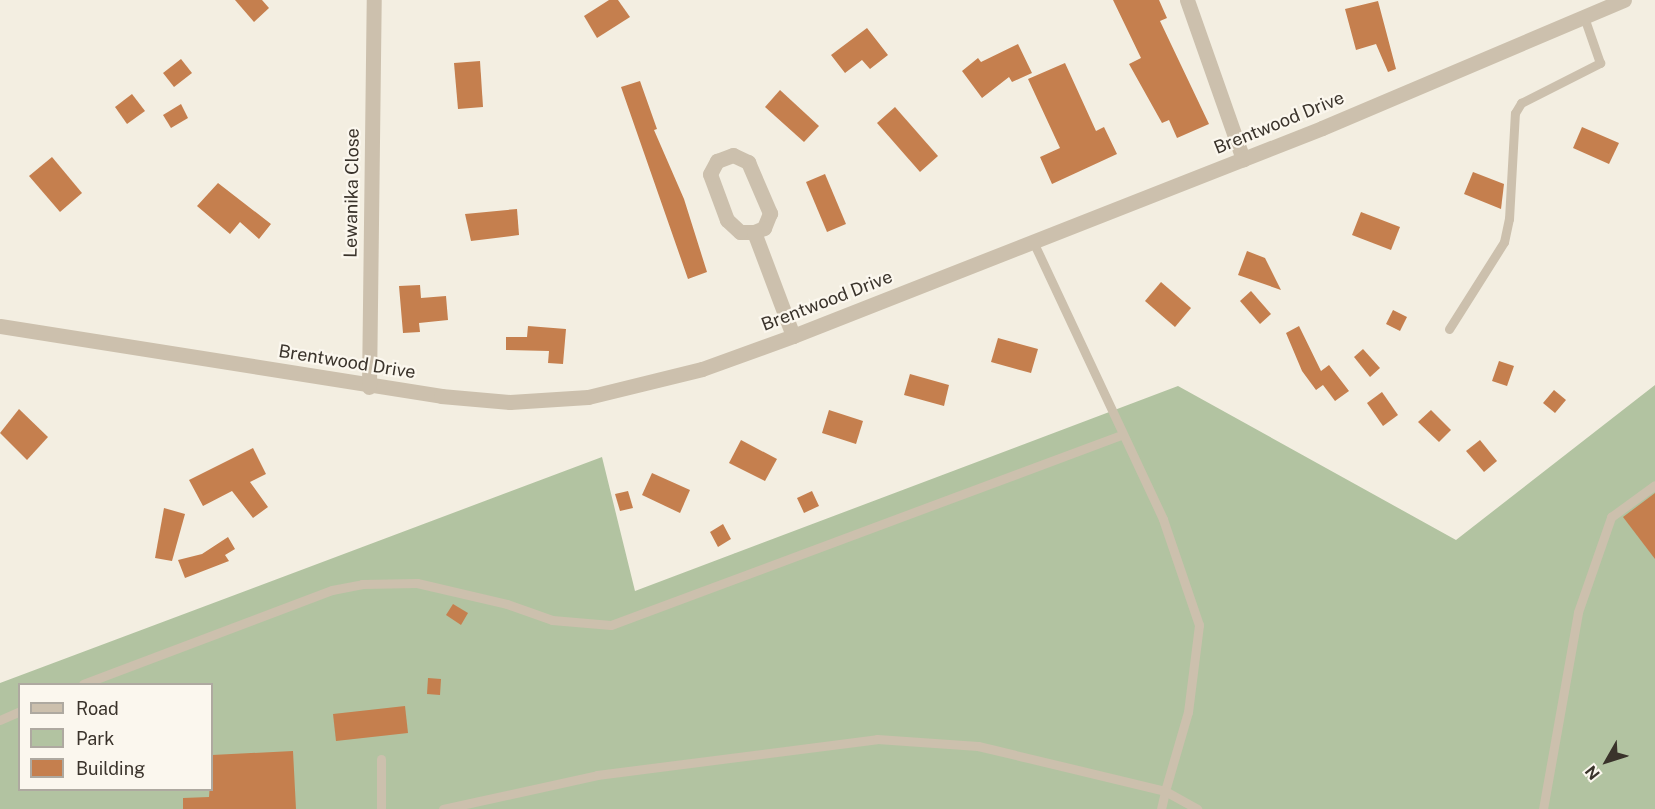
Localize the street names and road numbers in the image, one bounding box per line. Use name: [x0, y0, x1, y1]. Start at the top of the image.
street label: Brentwood Drive: [1211, 87, 1347, 159]
street label: Lewanika Close: [340, 128, 364, 258]
street label: Brentwood Drive: [758, 266, 896, 336]
street label: Brentwood Drive: [277, 340, 417, 384]

